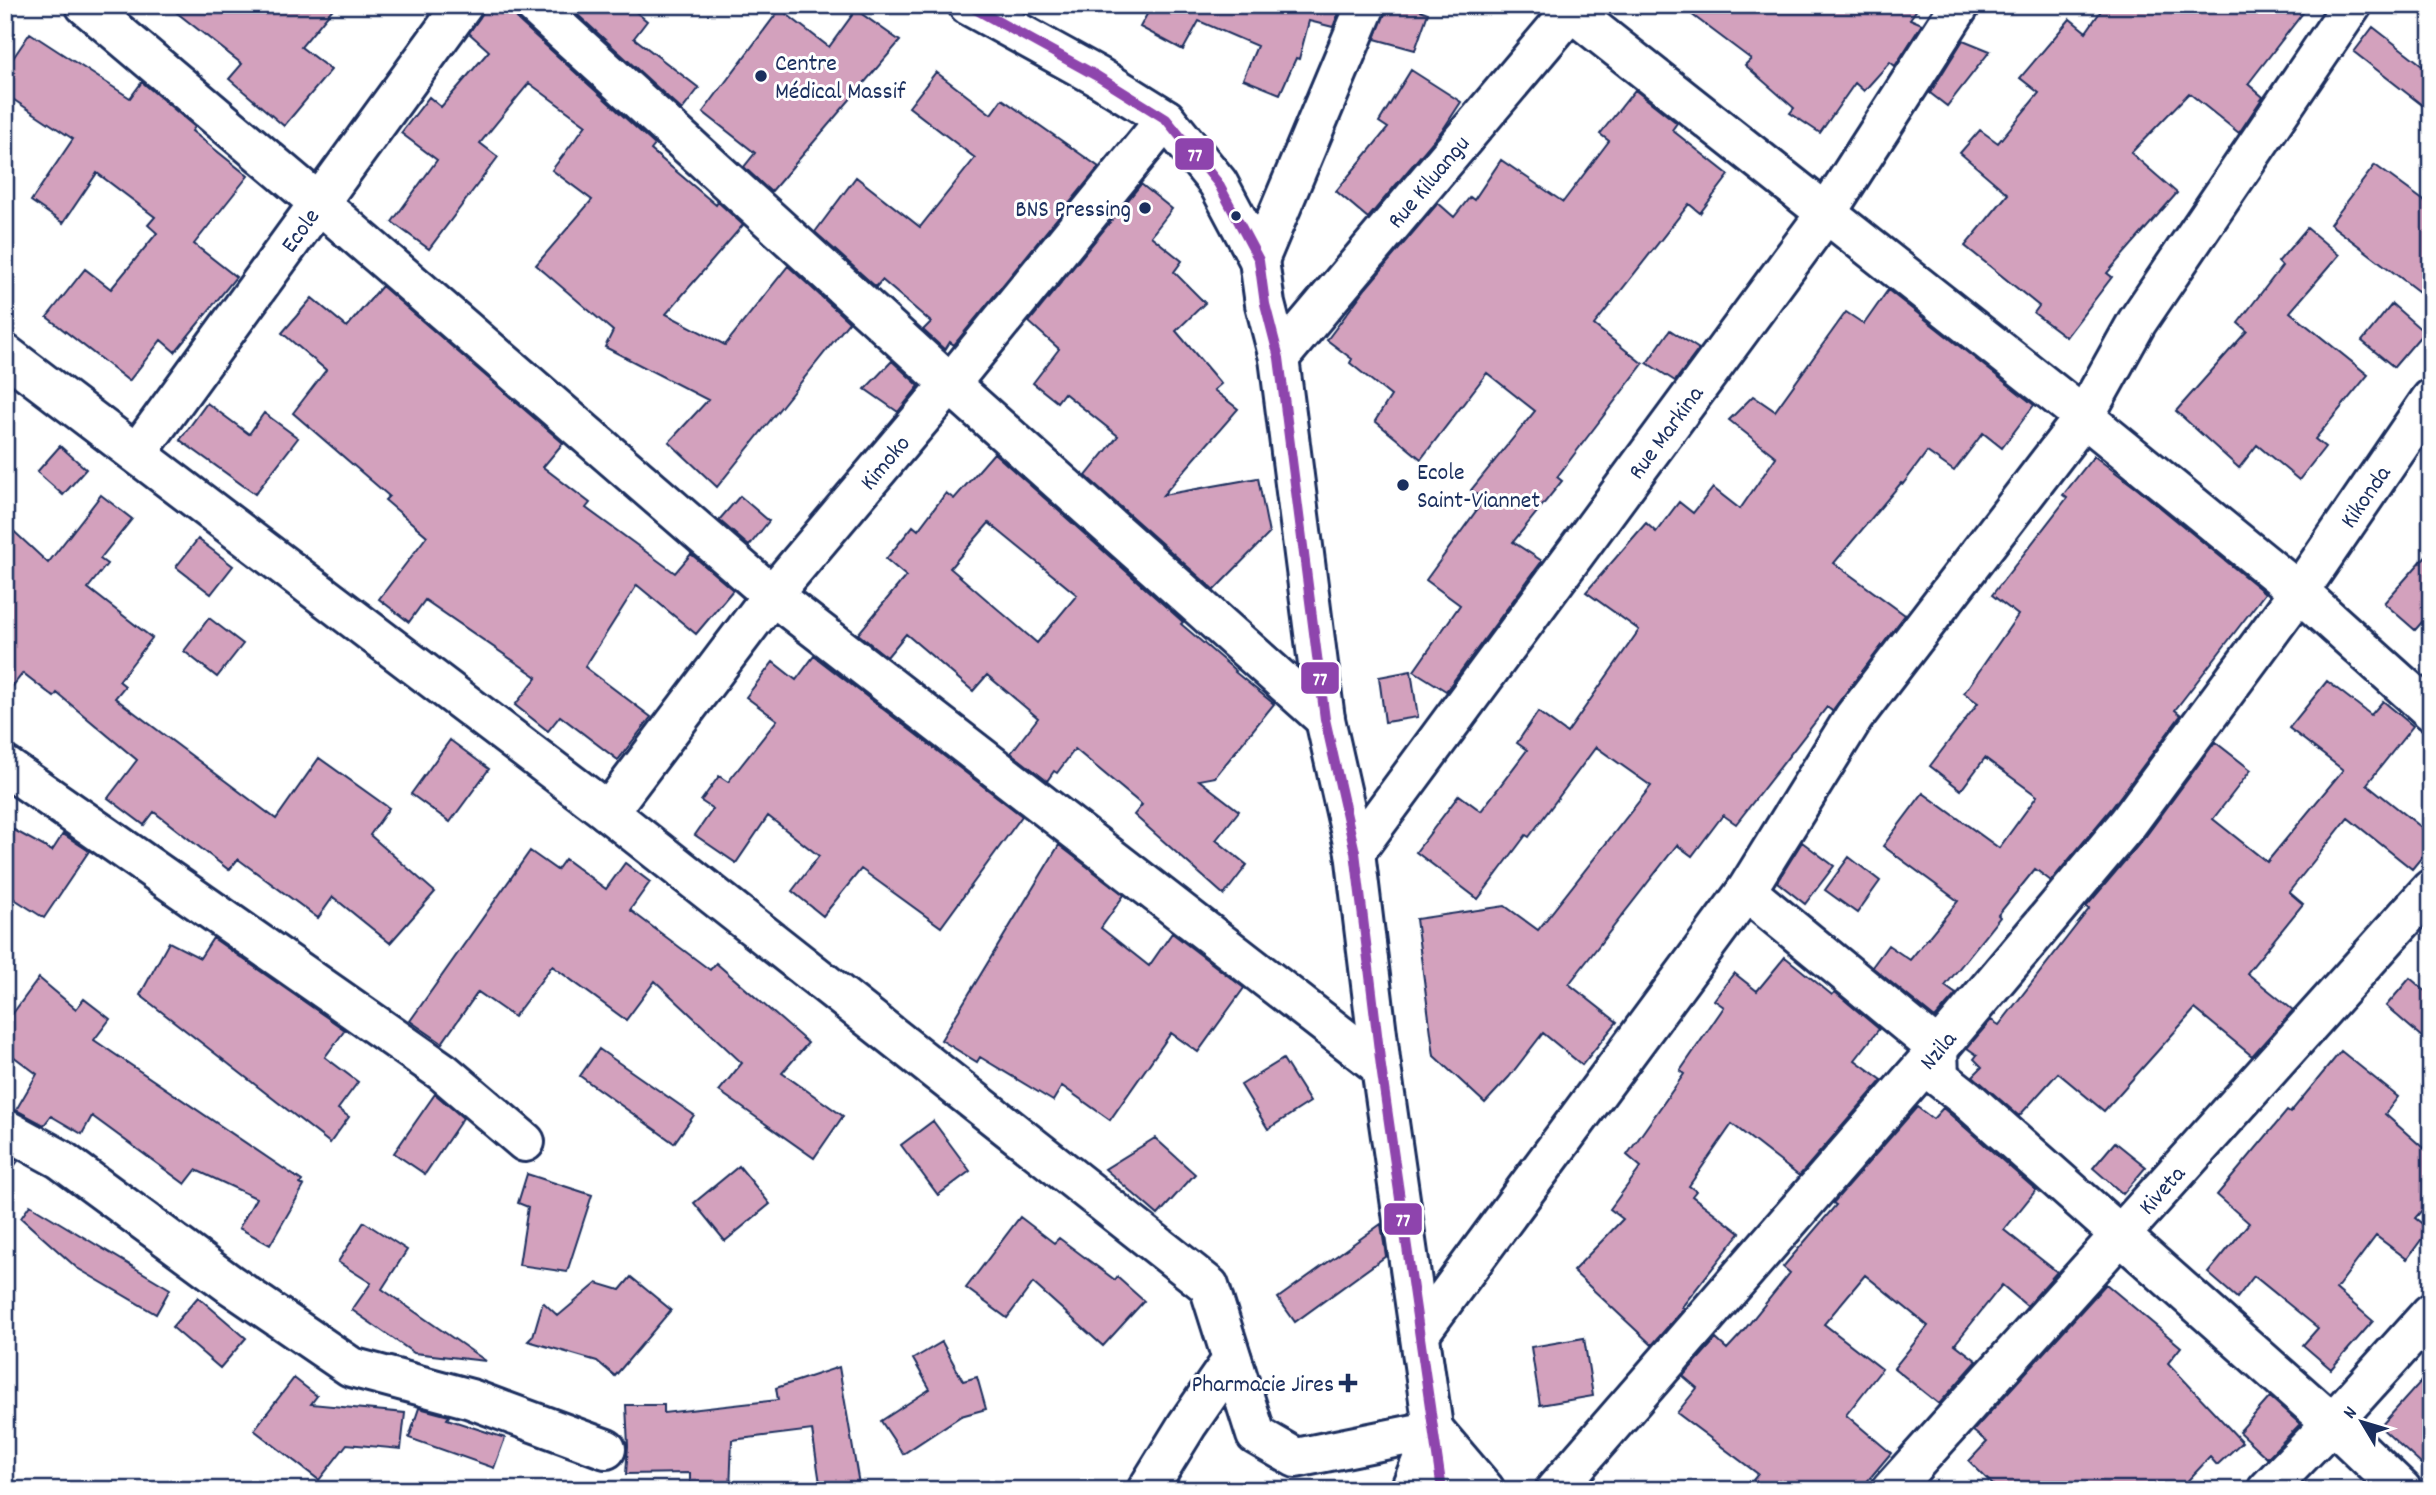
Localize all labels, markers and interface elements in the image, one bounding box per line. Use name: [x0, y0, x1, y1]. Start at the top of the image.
place label: Centre Médical Massif: [775, 48, 906, 110]
marker: Centre Médical Massif: [753, 68, 769, 84]
street label: Rue Kiluangu: [1381, 129, 1479, 237]
line badge: 77: [1174, 137, 1215, 171]
text: 77: [1188, 144, 1202, 171]
place label: BNS Pressing: [1015, 194, 1131, 228]
marker: BNS Pressing: [1137, 200, 1153, 216]
street label: Ecole: [274, 202, 330, 261]
unlabelled marker: [1229, 209, 1243, 223]
street label: Rue Markina: [1621, 379, 1714, 488]
street label: Kimoko: [853, 429, 920, 499]
place label: Ecole Saint-Viannet: [1417, 457, 1540, 519]
street label: Kikonda: [2333, 459, 2401, 536]
marker: Ecole Saint-Viannet: [1395, 477, 1411, 493]
line badge: 77: [1300, 661, 1340, 695]
text: 77: [1313, 668, 1327, 695]
street label: Nzila: [1913, 1024, 1967, 1079]
street label: Kiveta: [2132, 1159, 2195, 1224]
line badge: 77: [1383, 1202, 1423, 1236]
text: 77: [1396, 1209, 1410, 1236]
place label: Pharmacie Jires: [1191, 1369, 1334, 1403]
marker: Pharmacie Jires: [1340, 1375, 1356, 1391]
north arrow: [2328, 1386, 2398, 1456]
text: N: [2338, 1402, 2365, 1426]

